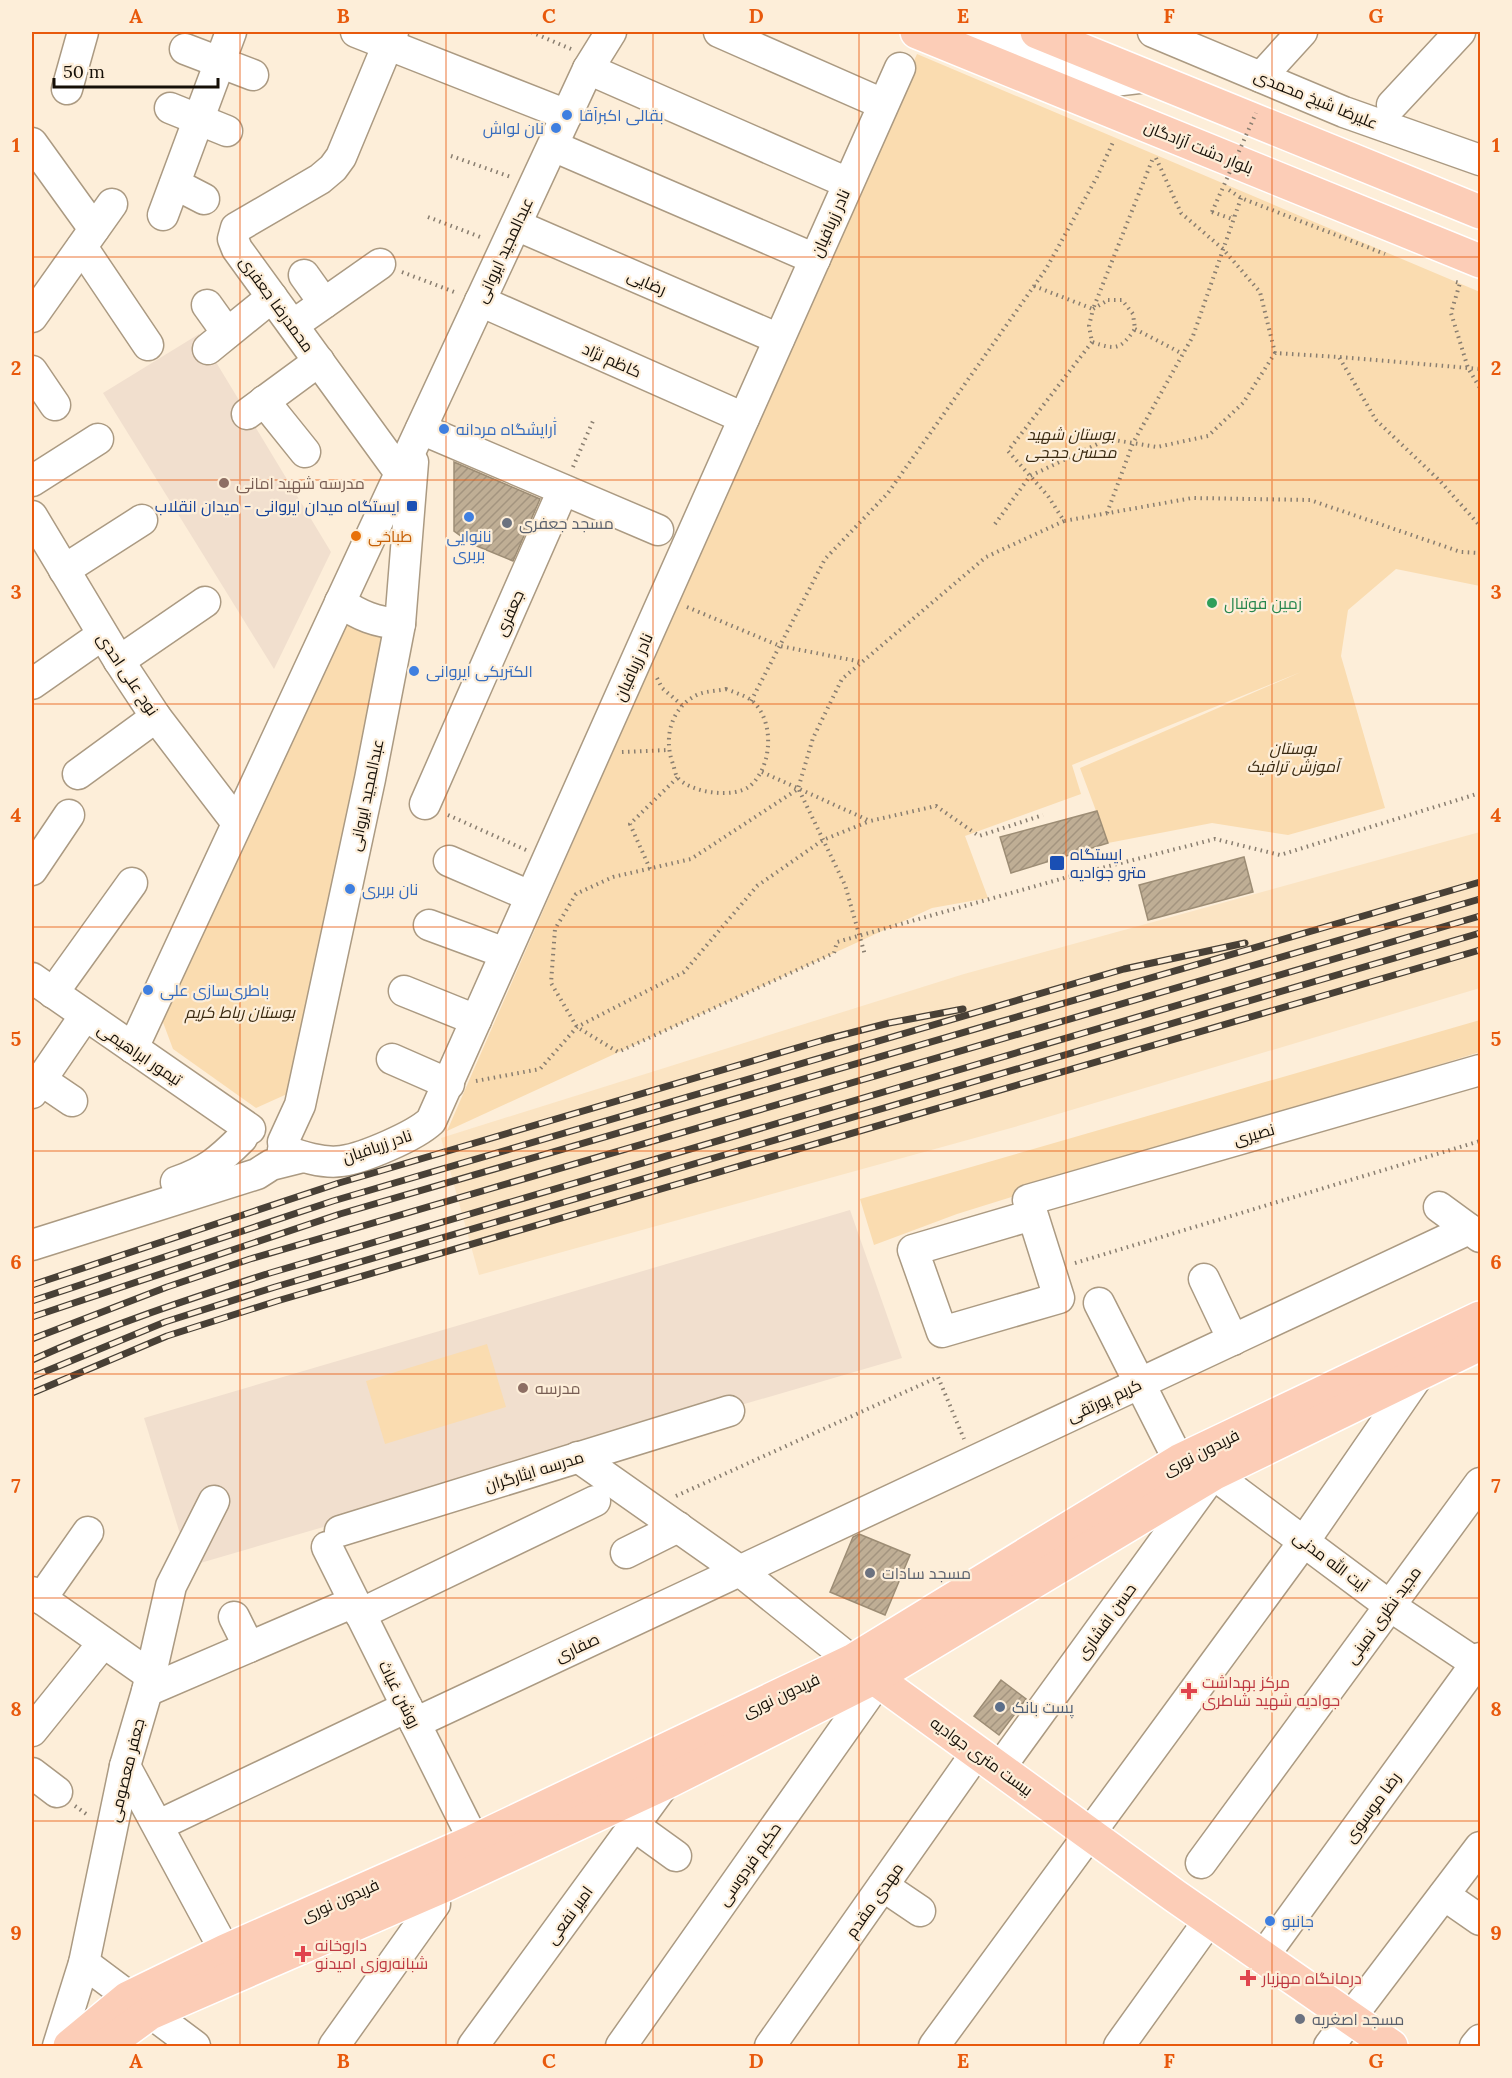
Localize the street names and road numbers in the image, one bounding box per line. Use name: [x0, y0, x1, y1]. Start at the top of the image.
street label: علیرضا شیخ محمدی: [1250, 65, 1381, 135]
street label: بلوار دشت آزادگان: [1141, 116, 1257, 179]
street label: نادر زربافیان: [806, 186, 855, 261]
street label: عبدالمجید ایروانی: [471, 194, 538, 306]
street label: محمدرضا جعفری: [235, 252, 319, 357]
street label: رضایی: [624, 265, 670, 300]
street label: کاظم نژاد: [579, 338, 645, 384]
street label: جعفری: [490, 587, 529, 640]
street label: نوح علی احدی: [91, 629, 163, 720]
street label: نادر زربافیان: [609, 630, 658, 705]
street label: عبدالمجید ایروانی: [344, 737, 389, 853]
street label: تیمور ابراهیمی: [93, 1018, 187, 1091]
street label: نصیری: [1231, 1119, 1277, 1150]
street label: نادر زربافیان: [340, 1125, 415, 1168]
street label: کریم پورتقی: [1063, 1374, 1145, 1428]
street label: فریدون نوری: [1159, 1424, 1243, 1481]
street label: مدرسه ایثارگران: [482, 1446, 586, 1497]
street label: آیت‌ الله مدنی: [1289, 1526, 1373, 1597]
street label: مجید نظری نمینی: [1341, 1562, 1426, 1668]
street label: حسن افشاری: [1072, 1579, 1141, 1663]
street label: صفاری: [552, 1628, 603, 1667]
street label: روشن غیاث: [374, 1657, 425, 1731]
street label: فریدون نوری: [739, 1668, 823, 1723]
street label: بیست متری جوادیه: [926, 1712, 1037, 1801]
street label: جعفر معصومی: [103, 1716, 150, 1824]
street label: رضا موسوی: [1340, 1768, 1405, 1847]
street label: حکیم فردوسی: [713, 1818, 787, 1911]
street label: مهدی مقدم: [841, 1859, 909, 1943]
street label: فریدون نوری: [298, 1874, 382, 1927]
street label: امیر نفعی: [541, 1882, 598, 1949]

